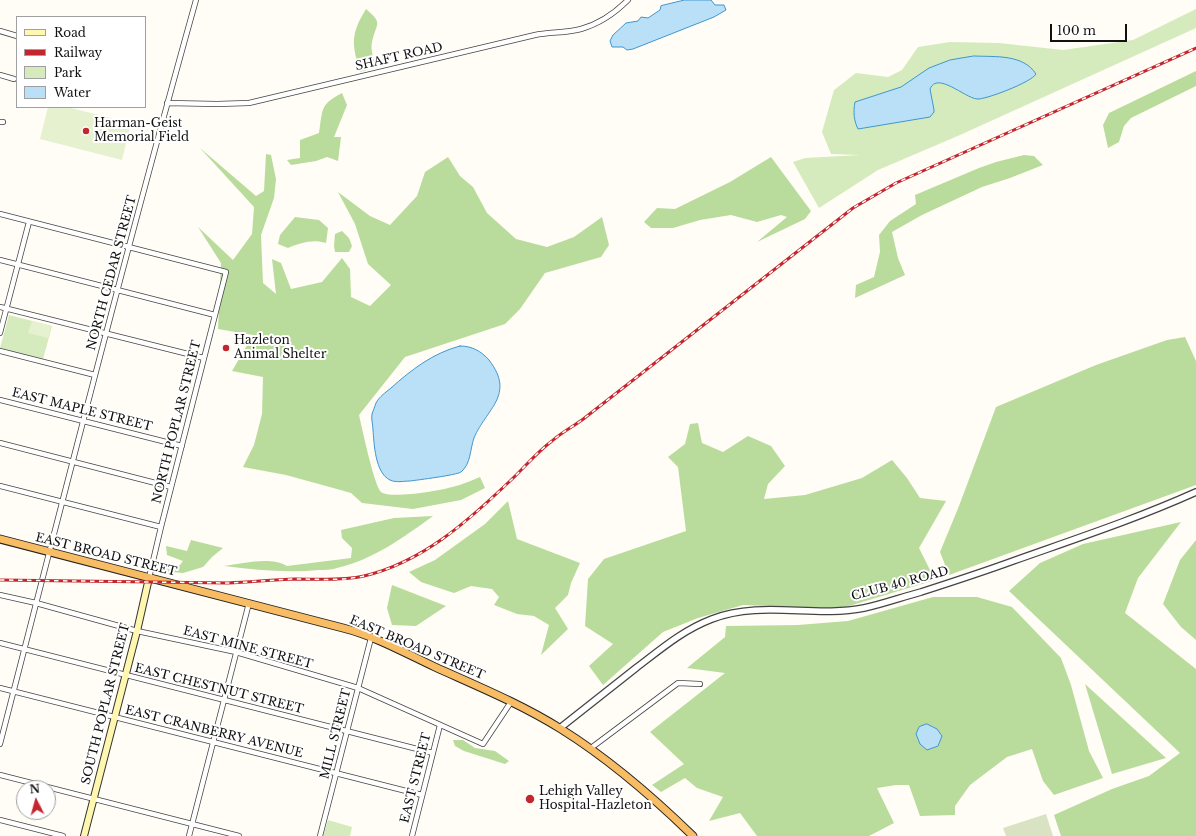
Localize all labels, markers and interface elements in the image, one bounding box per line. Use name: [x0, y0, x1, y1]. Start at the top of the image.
legend: [16, 16, 146, 108]
scale bar: [1052, 16, 1129, 42]
text: 100 m: [1057, 23, 1096, 38]
text: Road: [54, 25, 86, 40]
street label: SHAFT ROAD: [354, 40, 444, 74]
text: Railway: [54, 45, 102, 60]
text: Park: [54, 65, 82, 80]
text: Water: [54, 85, 91, 100]
place label: Harman-Geist Memorial Field: [94, 117, 189, 145]
marker: Harman-Geist Memorial Field: [81, 126, 91, 136]
street label: NORTH CEDAR STREET: [84, 194, 140, 352]
place label: Hazleton Animal Shelter: [234, 334, 326, 362]
street label: NORTH POPLAR STREET: [150, 339, 204, 505]
marker: Hazleton Animal Shelter: [221, 343, 231, 353]
street label: EAST MAPLE STREET: [10, 386, 154, 434]
street label: EAST BROAD STREET: [34, 530, 178, 580]
street label: CLUB 40 ROAD: [850, 564, 950, 604]
street label: EAST BROAD STREET: [347, 613, 487, 683]
street label: SOUTH POPLAR STREET: [79, 622, 133, 786]
street label: EAST MINE STREET: [182, 624, 314, 672]
street label: EAST CHESTNUT STREET: [133, 661, 305, 717]
street label: MILL STREET: [318, 687, 354, 781]
street label: EAST CRANBERRY AVENUE: [124, 703, 304, 761]
street label: EAST STREET: [398, 731, 434, 825]
north arrow: [16, 780, 56, 820]
text: N: [29, 782, 41, 797]
place label: Lehigh Valley Hospital-Hazleton: [539, 785, 652, 813]
marker: Lehigh Valley Hospital-Hazleton: [524, 793, 536, 805]

